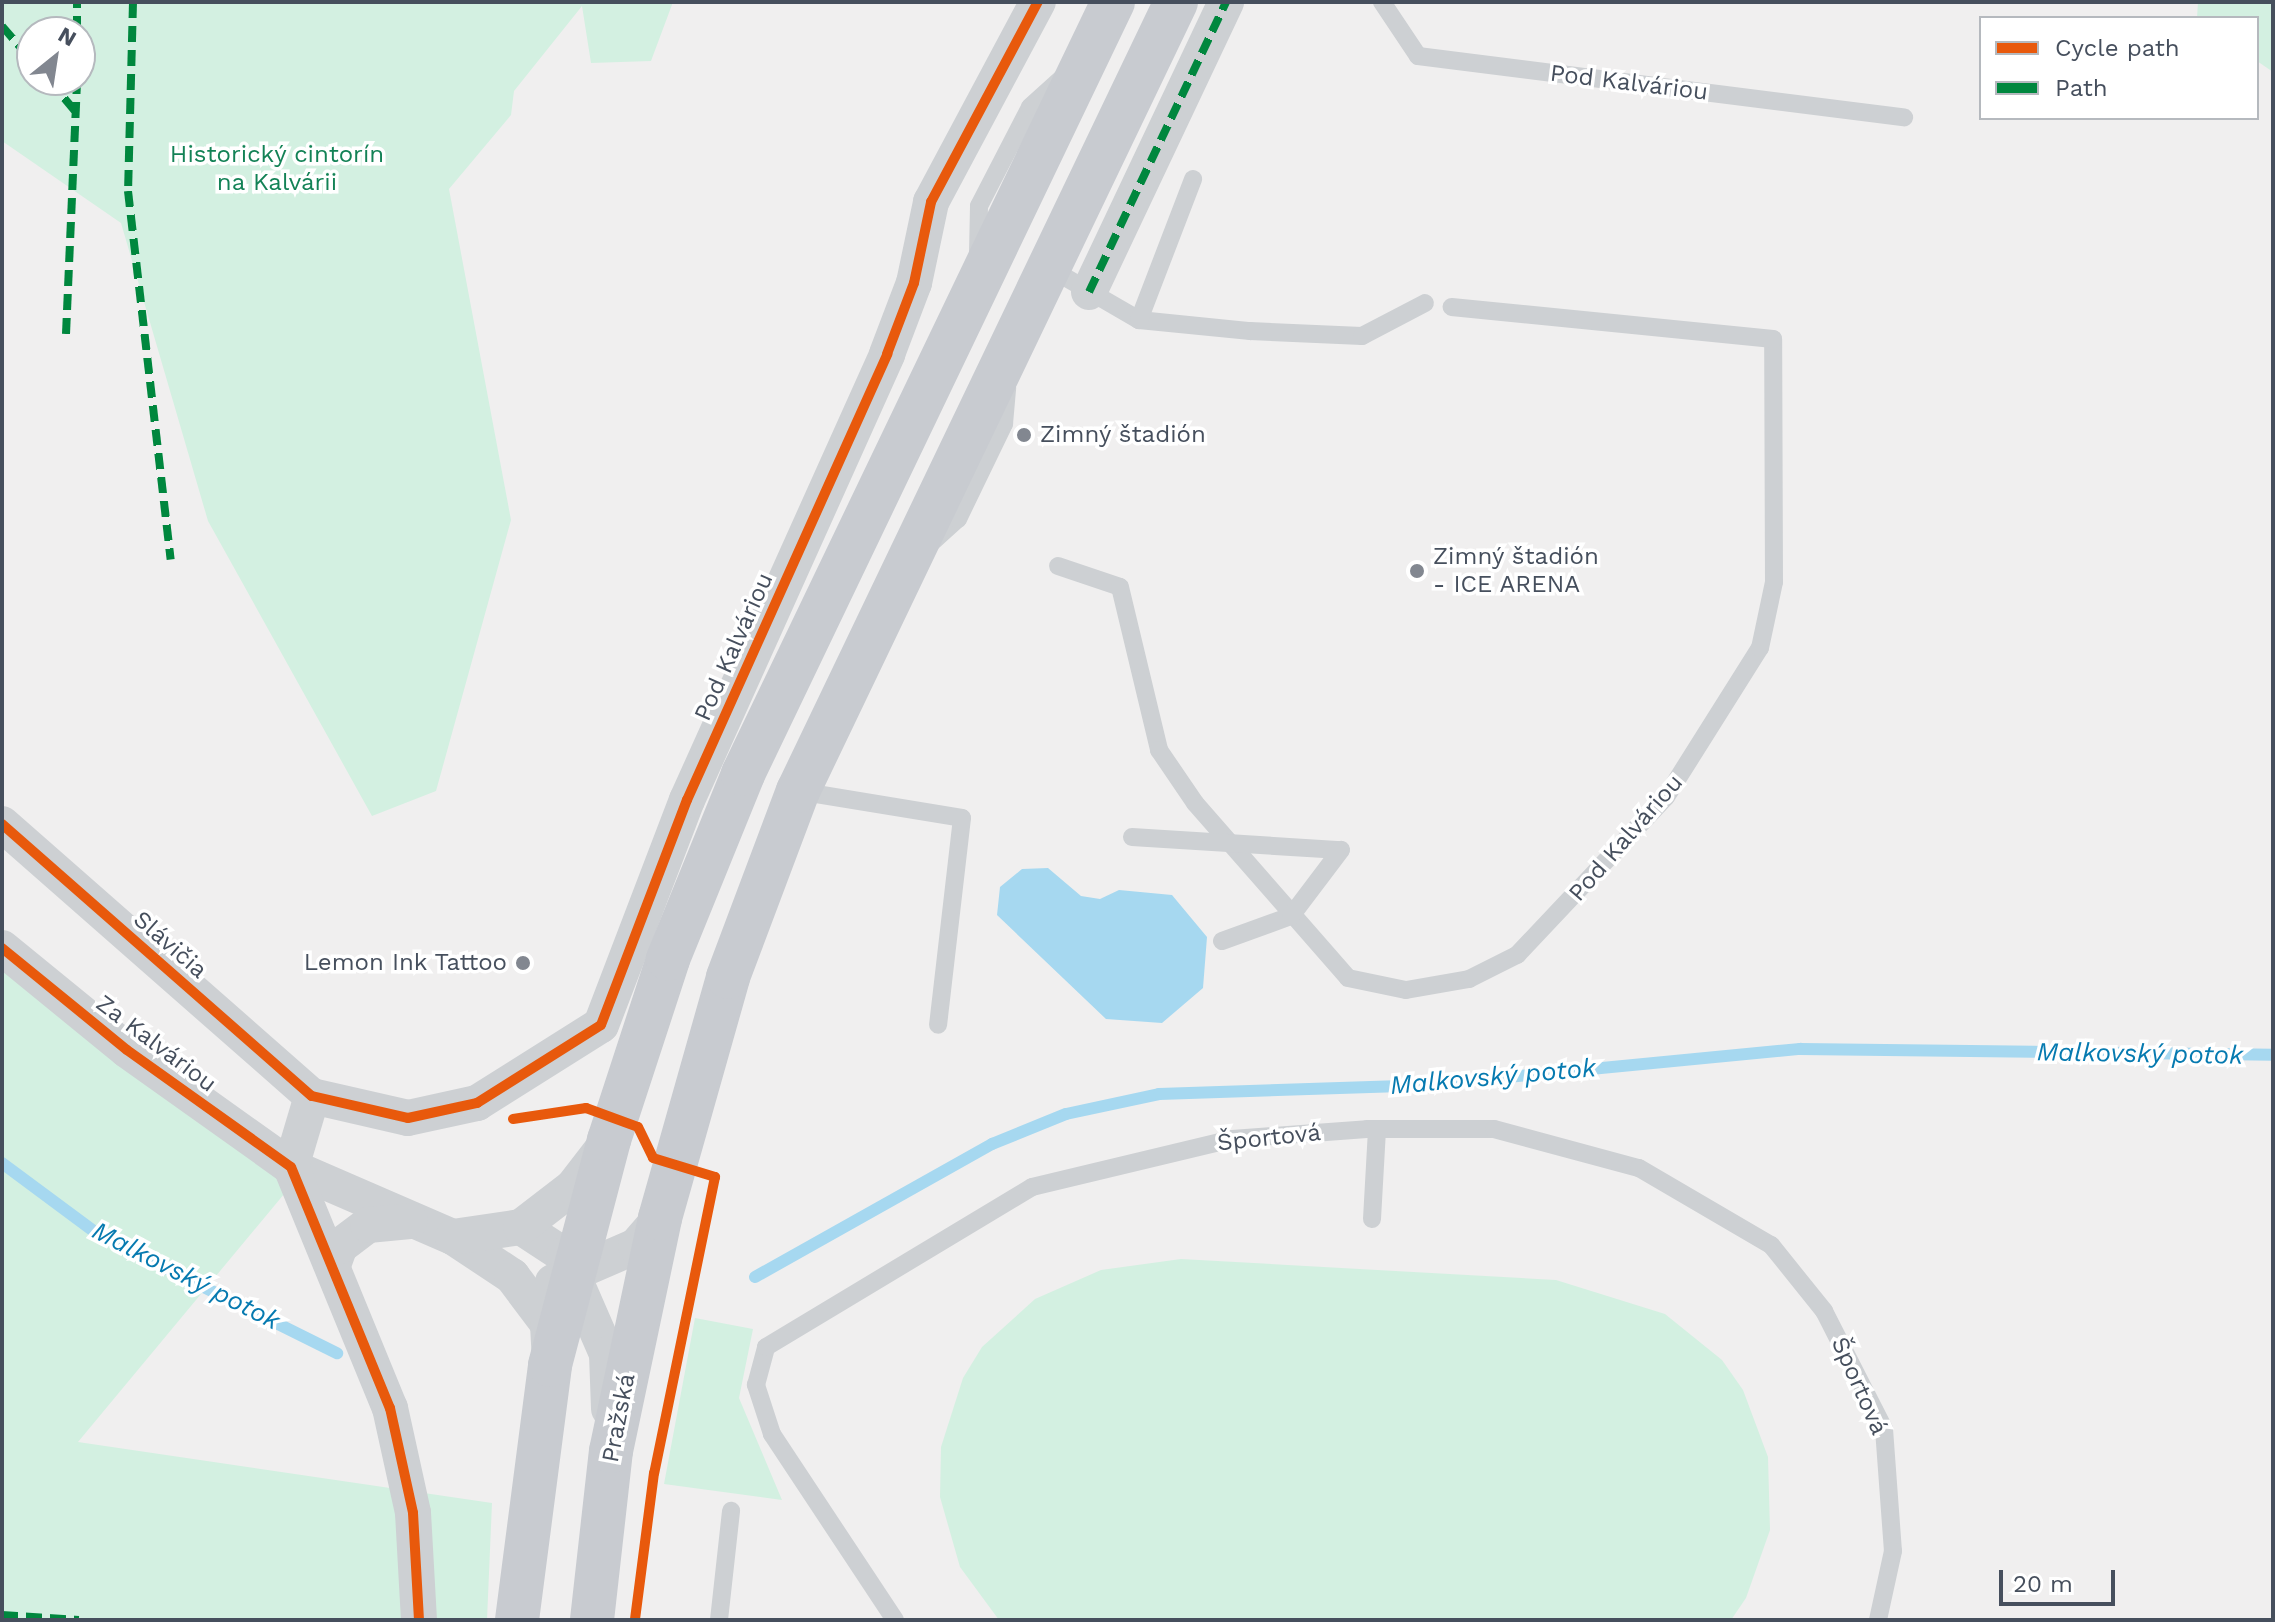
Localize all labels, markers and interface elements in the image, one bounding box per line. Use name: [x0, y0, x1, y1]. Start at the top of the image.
north arrow: [16, 16, 96, 96]
legend: [1979, 16, 2259, 120]
text: N: [54, 22, 81, 51]
text: Cycle path: [2055, 34, 2180, 62]
street label: Pod Kalváriou: [1548, 59, 1710, 107]
text: Path: [2055, 74, 2108, 102]
park label: Historický cintorín na Kalvárii: [170, 141, 384, 197]
place label: Zimný štadión: [1040, 421, 1206, 449]
marker: Zimný štadión: [1015, 426, 1033, 444]
place label: Zimný štadión - ICE ARENA: [1433, 543, 1599, 599]
marker: Zimný štadión - ICE ARENA: [1408, 562, 1426, 580]
street label: Pod Kalváriou: [688, 568, 780, 726]
street label: Pod Kalváriou: [1563, 769, 1689, 907]
street label: Slávičia: [127, 905, 213, 985]
place label: Lemon Ink Tattoo: [303, 949, 507, 977]
marker: Lemon Ink Tattoo: [514, 954, 532, 972]
street label: Za Kalváriou: [90, 989, 222, 1099]
water label: Malkovský potok: [2036, 1037, 2244, 1071]
water label: Malkovský potok: [1388, 1052, 1598, 1102]
street label: Športová: [1216, 1118, 1322, 1158]
water label: Malkovský potok: [87, 1215, 285, 1337]
street label: Športová: [1825, 1333, 1893, 1439]
street label: Pražská: [596, 1371, 642, 1465]
scale bar: [2003, 1554, 2119, 1604]
text: 20 m: [2013, 1570, 2073, 1598]

